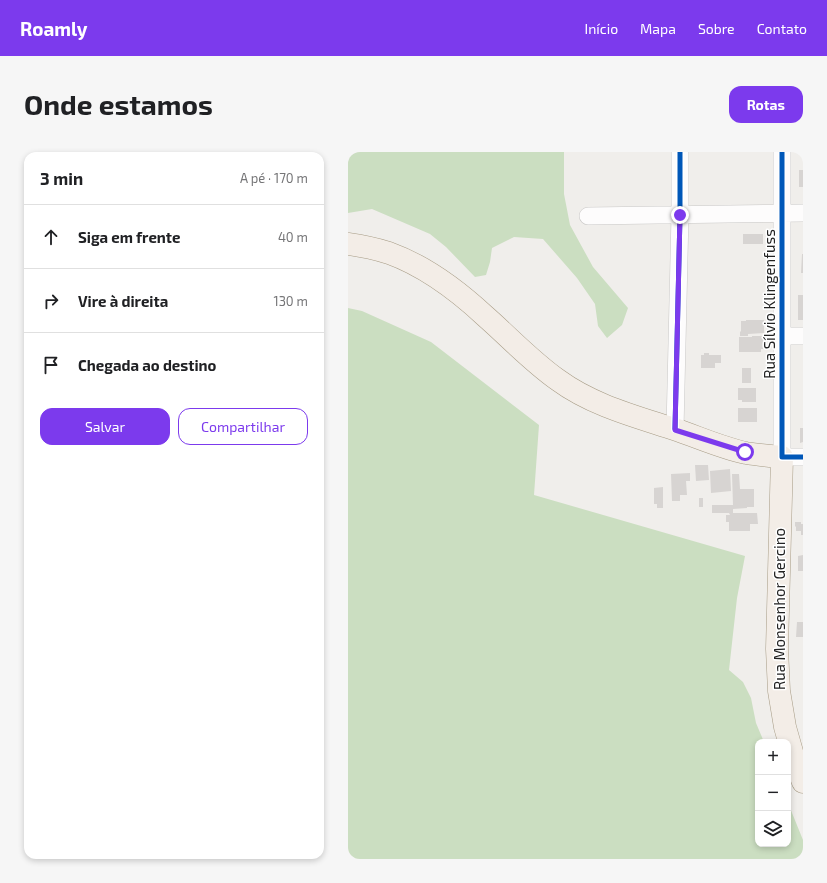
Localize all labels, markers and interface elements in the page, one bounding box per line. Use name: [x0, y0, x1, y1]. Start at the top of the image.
text: Roamly: [20, 17, 87, 40]
text: Início: [585, 20, 618, 37]
text: Mapa: [640, 20, 676, 37]
text: Sobre: [698, 20, 735, 37]
text: Contato: [757, 20, 807, 37]
button: Rotas: [729, 86, 803, 123]
text: Onde estamos: [24, 87, 213, 121]
text: 3 min: [40, 168, 83, 188]
text: A pé · 170 m: [240, 170, 308, 186]
route end: [671, 206, 689, 224]
icon: ahead: [40, 226, 62, 248]
text: Siga em frente: [78, 228, 180, 246]
text: 40 m: [278, 229, 308, 245]
street label: Rua Sílvio Klingenfuss: [760, 229, 778, 379]
icon: right: [40, 290, 62, 312]
text: Vire à direita: [78, 292, 168, 310]
text: 130 m: [273, 293, 308, 309]
icon: arrive: [40, 354, 62, 376]
text: Chegada ao destino: [78, 356, 216, 374]
button: Salvar: [40, 408, 170, 445]
button: Compartilhar: [178, 408, 308, 445]
route start: [736, 443, 754, 461]
street label: Rua Monsenhor Gercino: [770, 528, 788, 690]
map controls: [755, 739, 791, 847]
button: +: [755, 739, 791, 775]
button: −: [755, 775, 791, 811]
button: layers: [755, 811, 791, 847]

